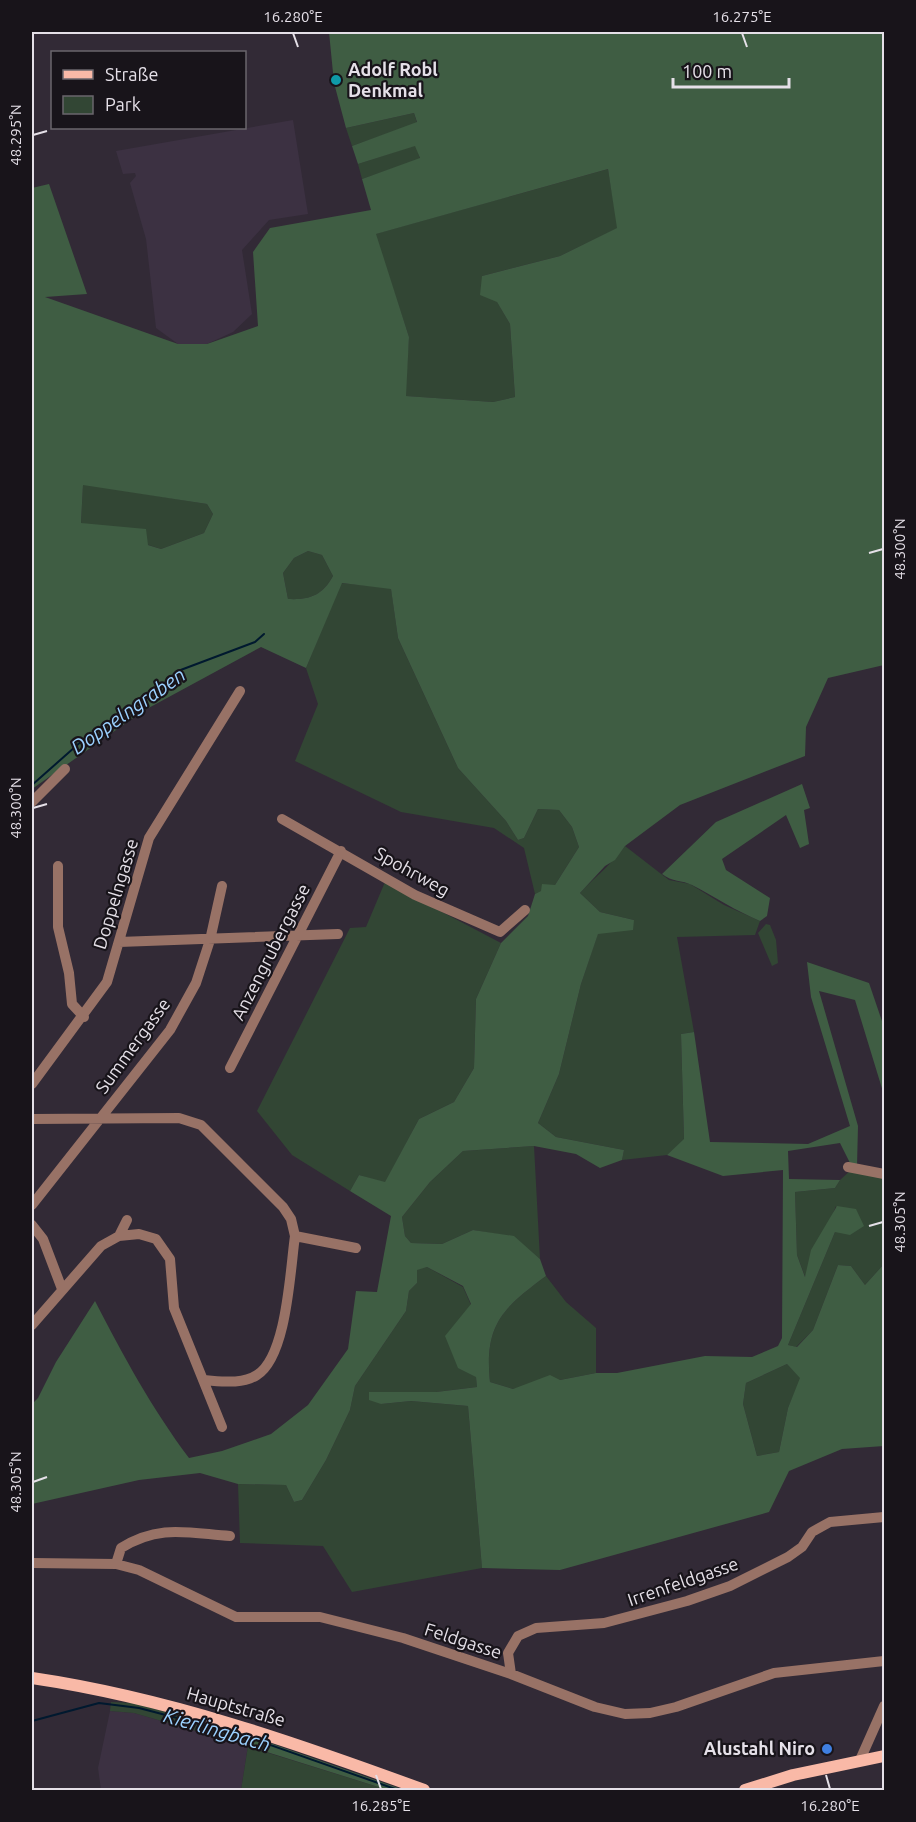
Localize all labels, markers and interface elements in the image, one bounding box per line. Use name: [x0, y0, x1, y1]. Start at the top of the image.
text: 16.280°E: [263, 8, 323, 25]
text: 16.275°E: [712, 8, 772, 25]
legend: [51, 51, 246, 129]
scale bar: [673, 51, 788, 89]
place label: Adolf Robl Denkmal: [348, 59, 438, 100]
text: 100 m: [682, 61, 732, 81]
text: Straße: [105, 64, 158, 84]
marker: Adolf Robl Denkmal: [329, 73, 343, 87]
text: Park: [105, 94, 141, 114]
text: 48.295°N: [7, 104, 24, 166]
text: 48.300°N: [891, 518, 908, 580]
water label: Doppelngraben: [66, 663, 189, 759]
text: 48.300°N: [7, 777, 24, 839]
street label: Doppelngasse: [89, 836, 141, 951]
street label: Spohrweg: [372, 842, 453, 900]
street label: Anzengrubergasse: [227, 880, 313, 1023]
street label: Summergasse: [91, 994, 173, 1097]
text: 48.305°N: [891, 1191, 908, 1253]
text: 48.305°N: [7, 1451, 24, 1513]
street label: Irrenfeldgasse: [625, 1553, 741, 1609]
street label: Feldgasse: [422, 1618, 504, 1662]
street label: Hauptstraße: [185, 1682, 288, 1730]
water label: Kierlingbach: [161, 1703, 273, 1756]
place label: Alustahl Niro: [704, 1738, 815, 1758]
marker: Alustahl Niro: [820, 1742, 834, 1756]
text: 16.285°E: [351, 1797, 411, 1814]
text: 16.280°E: [800, 1797, 860, 1814]

